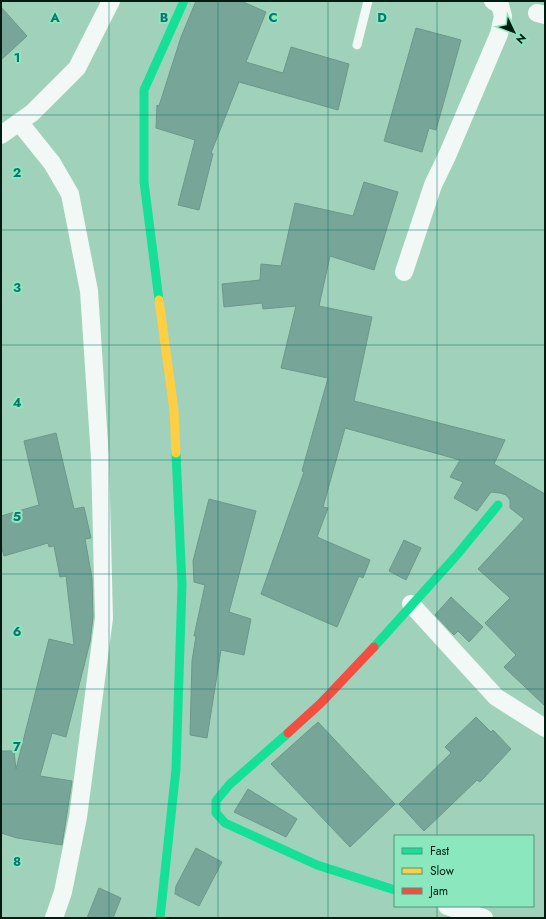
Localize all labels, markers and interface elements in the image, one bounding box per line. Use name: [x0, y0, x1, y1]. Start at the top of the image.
text: A: [49, 8, 60, 27]
text: B: [160, 8, 169, 27]
text: C: [268, 8, 278, 27]
text: D: [377, 8, 387, 27]
north arrow: [494, 12, 534, 52]
text: N: [512, 30, 530, 47]
text: 1: [14, 48, 20, 67]
text: 2: [13, 163, 21, 182]
text: 3: [13, 278, 21, 297]
text: 4: [12, 393, 22, 412]
text: 5: [13, 507, 21, 526]
text: 6: [13, 622, 22, 641]
text: 7: [13, 737, 21, 756]
legend: [394, 835, 534, 907]
text: Fast: [430, 842, 449, 860]
text: 8: [13, 852, 21, 871]
text: Slow: [430, 862, 455, 880]
text: Jam: [428, 882, 448, 900]

